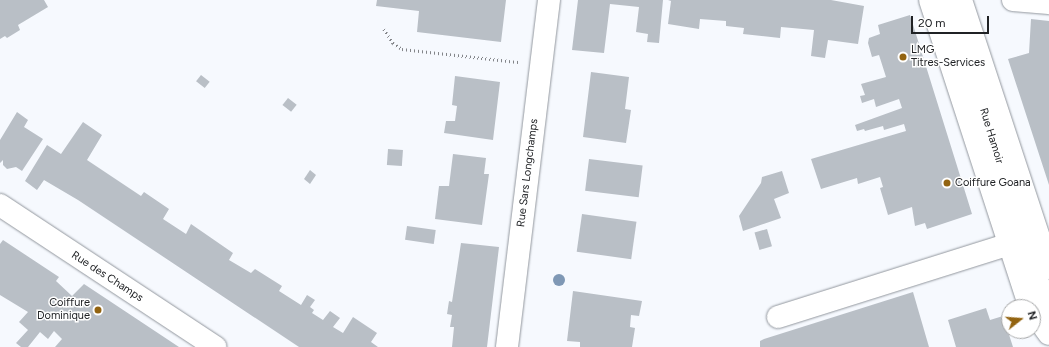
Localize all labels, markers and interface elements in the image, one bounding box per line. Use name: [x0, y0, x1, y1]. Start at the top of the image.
scale bar: [913, 8, 991, 34]
text: 20 m: [918, 16, 946, 30]
place label: LMG Titres-Services: [911, 44, 985, 70]
marker: LMG Titres-Services: [898, 52, 908, 62]
street label: Rue Hamoir: [976, 107, 1006, 165]
street label: Rue Sars Longchamps: [515, 118, 541, 228]
place label: Coiffure Goana: [955, 176, 1031, 190]
marker: Coiffure Goana: [942, 178, 952, 188]
street label: Rue des Champs: [69, 249, 145, 305]
place label: Coiffure Dominique: [37, 297, 90, 323]
north arrow: [1001, 299, 1041, 339]
marker: Coiffure Dominique: [93, 305, 103, 315]
text: N: [1025, 310, 1039, 322]

